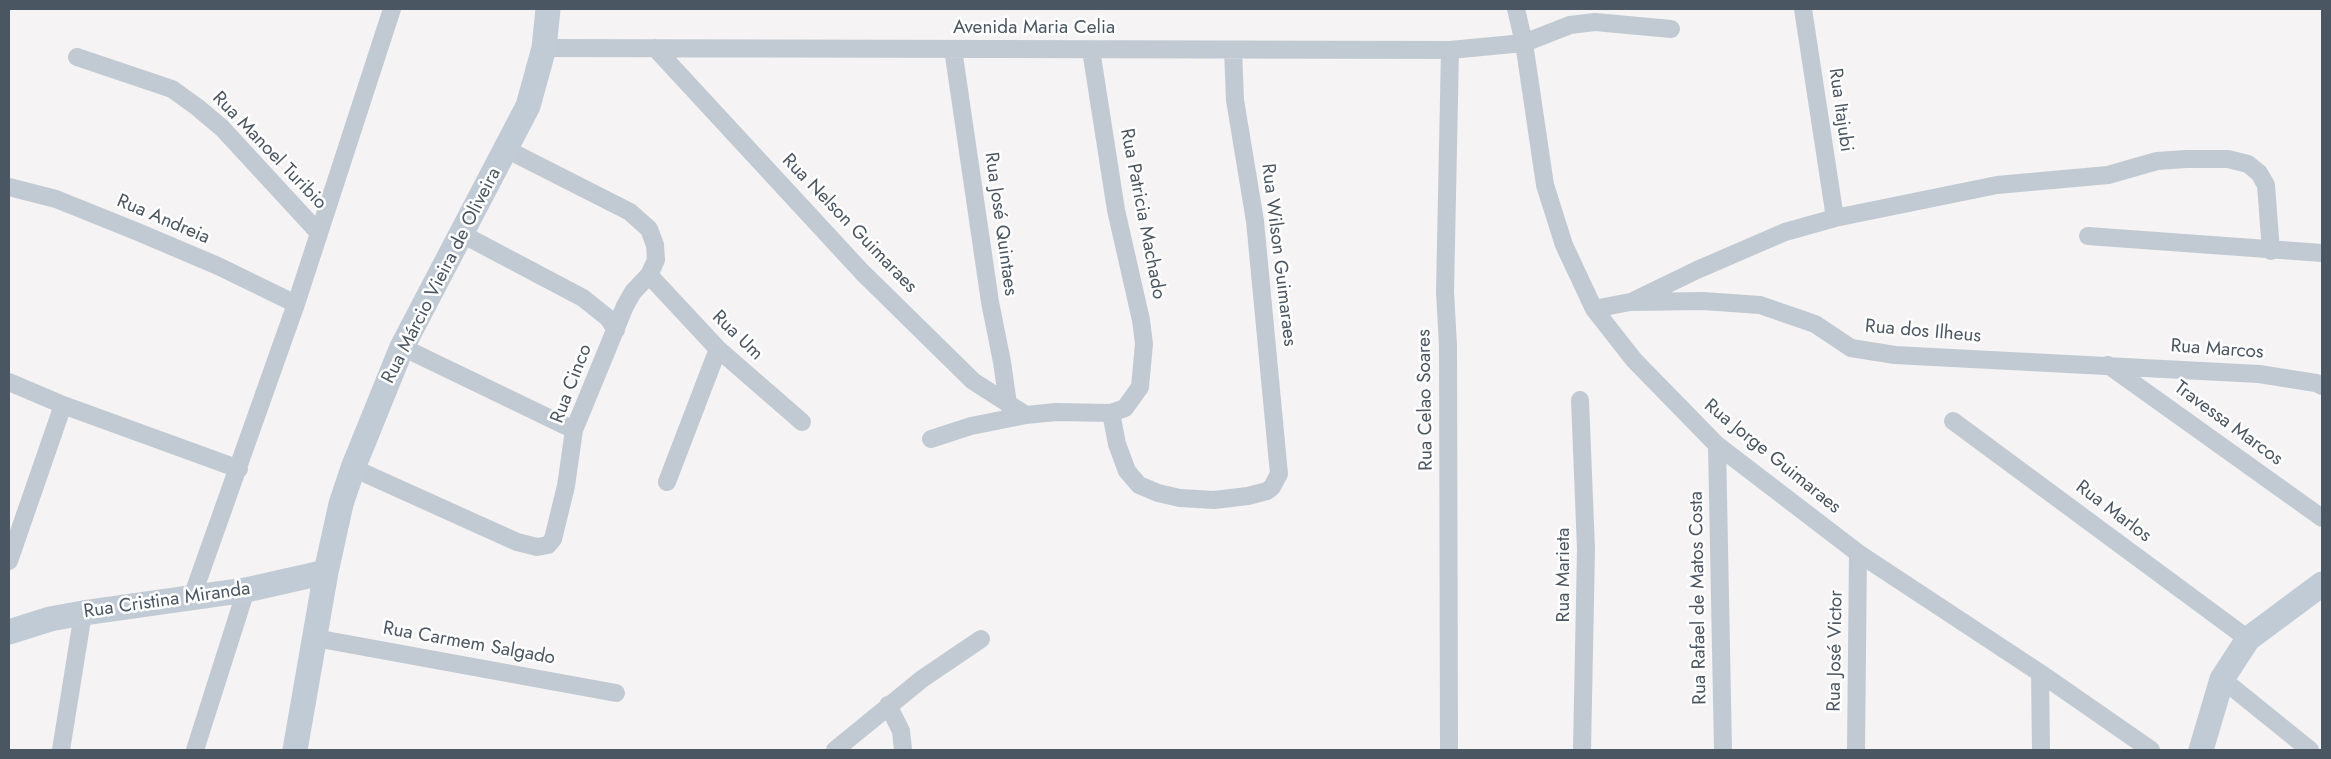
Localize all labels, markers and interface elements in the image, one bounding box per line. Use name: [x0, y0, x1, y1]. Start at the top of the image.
street label: Avenida Maria Celia: [953, 17, 1115, 39]
street label: Rua Itajubi: [1823, 67, 1857, 153]
street label: Rua Manoel Turibio: [207, 87, 331, 215]
street label: Rua Patricia Machado: [1114, 127, 1170, 301]
street label: Rua Nelson Guimaraes: [777, 150, 921, 298]
street label: Rua José Quintaes: [979, 151, 1021, 297]
street label: Rua Wilson Guimaraes: [1255, 162, 1301, 348]
street label: Rua Márcio Vieira de Oliveira: [378, 164, 506, 388]
street label: Rua Andreia: [113, 190, 213, 250]
street label: Rua Um: [707, 306, 767, 366]
street label: Rua dos Ilheus: [1864, 316, 1982, 348]
street label: Rua Celao Soares: [1413, 329, 1439, 471]
street label: Rua Marcos: [2170, 335, 2264, 365]
street label: Rua Cinco: [547, 341, 597, 427]
street label: Travessa Marcos: [2169, 377, 2287, 471]
street label: Rua Jorge Guimaraes: [1699, 395, 1845, 519]
street label: Rua Marlos: [2071, 476, 2155, 548]
street label: Rua Rafael de Matos Costa: [1686, 491, 1712, 705]
street label: Rua Marieta: [1553, 528, 1575, 622]
street label: Rua Cristina Miranda: [82, 578, 252, 624]
street label: Rua José Victor: [1824, 590, 1848, 712]
street label: Rua Carmem Salgado: [381, 618, 557, 670]

